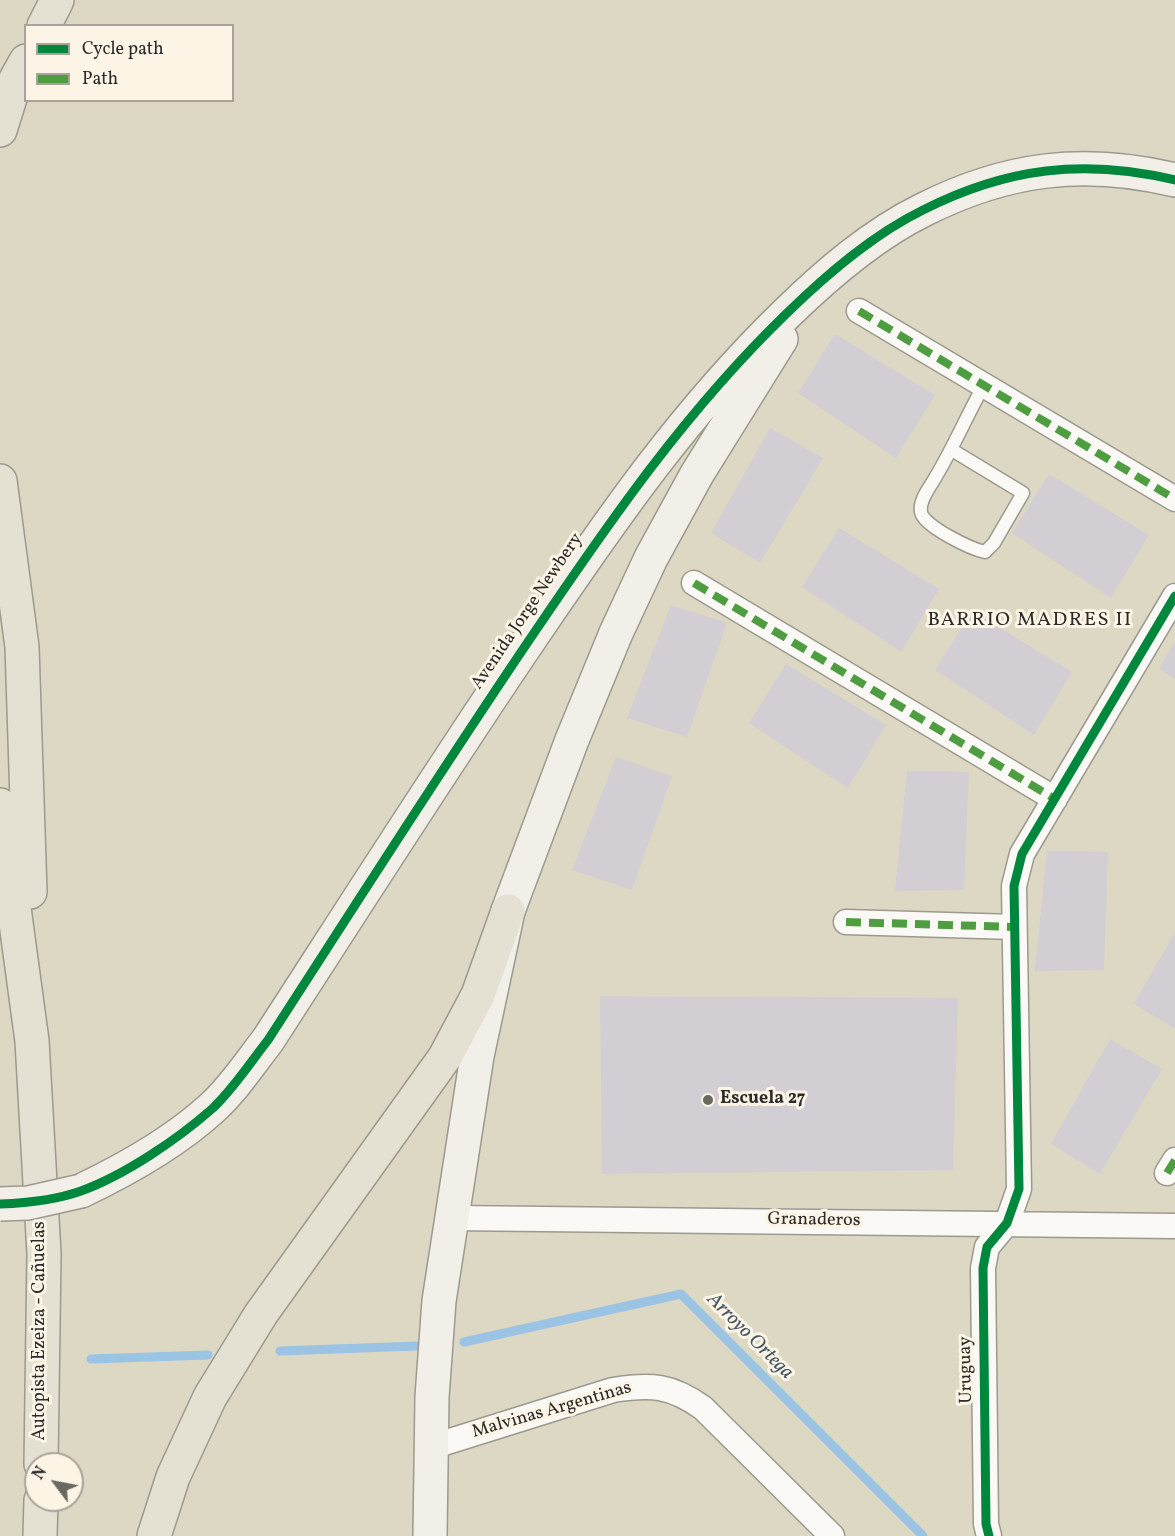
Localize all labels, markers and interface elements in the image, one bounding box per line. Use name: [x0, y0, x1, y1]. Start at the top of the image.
legend: [24, 24, 234, 102]
text: Cycle path: [82, 37, 164, 62]
text: Path: [82, 67, 118, 92]
street label: Avenida Jorge Newbery: [468, 530, 588, 694]
district label: BARRIO MADRES II: [927, 609, 1133, 633]
place label: Escuela 27: [720, 1089, 805, 1111]
marker: Escuela 27: [701, 1093, 715, 1107]
street label: Granaderos: [767, 1209, 861, 1233]
street label: Autopista Ezeiza - Cañuelas: [30, 1221, 52, 1441]
water label: Arroyo Ortega: [701, 1289, 797, 1385]
street label: Uruguay: [956, 1336, 978, 1404]
street label: Malvinas Argentinas: [470, 1378, 634, 1444]
north arrow: [24, 1452, 84, 1512]
text: N: [28, 1463, 53, 1484]

